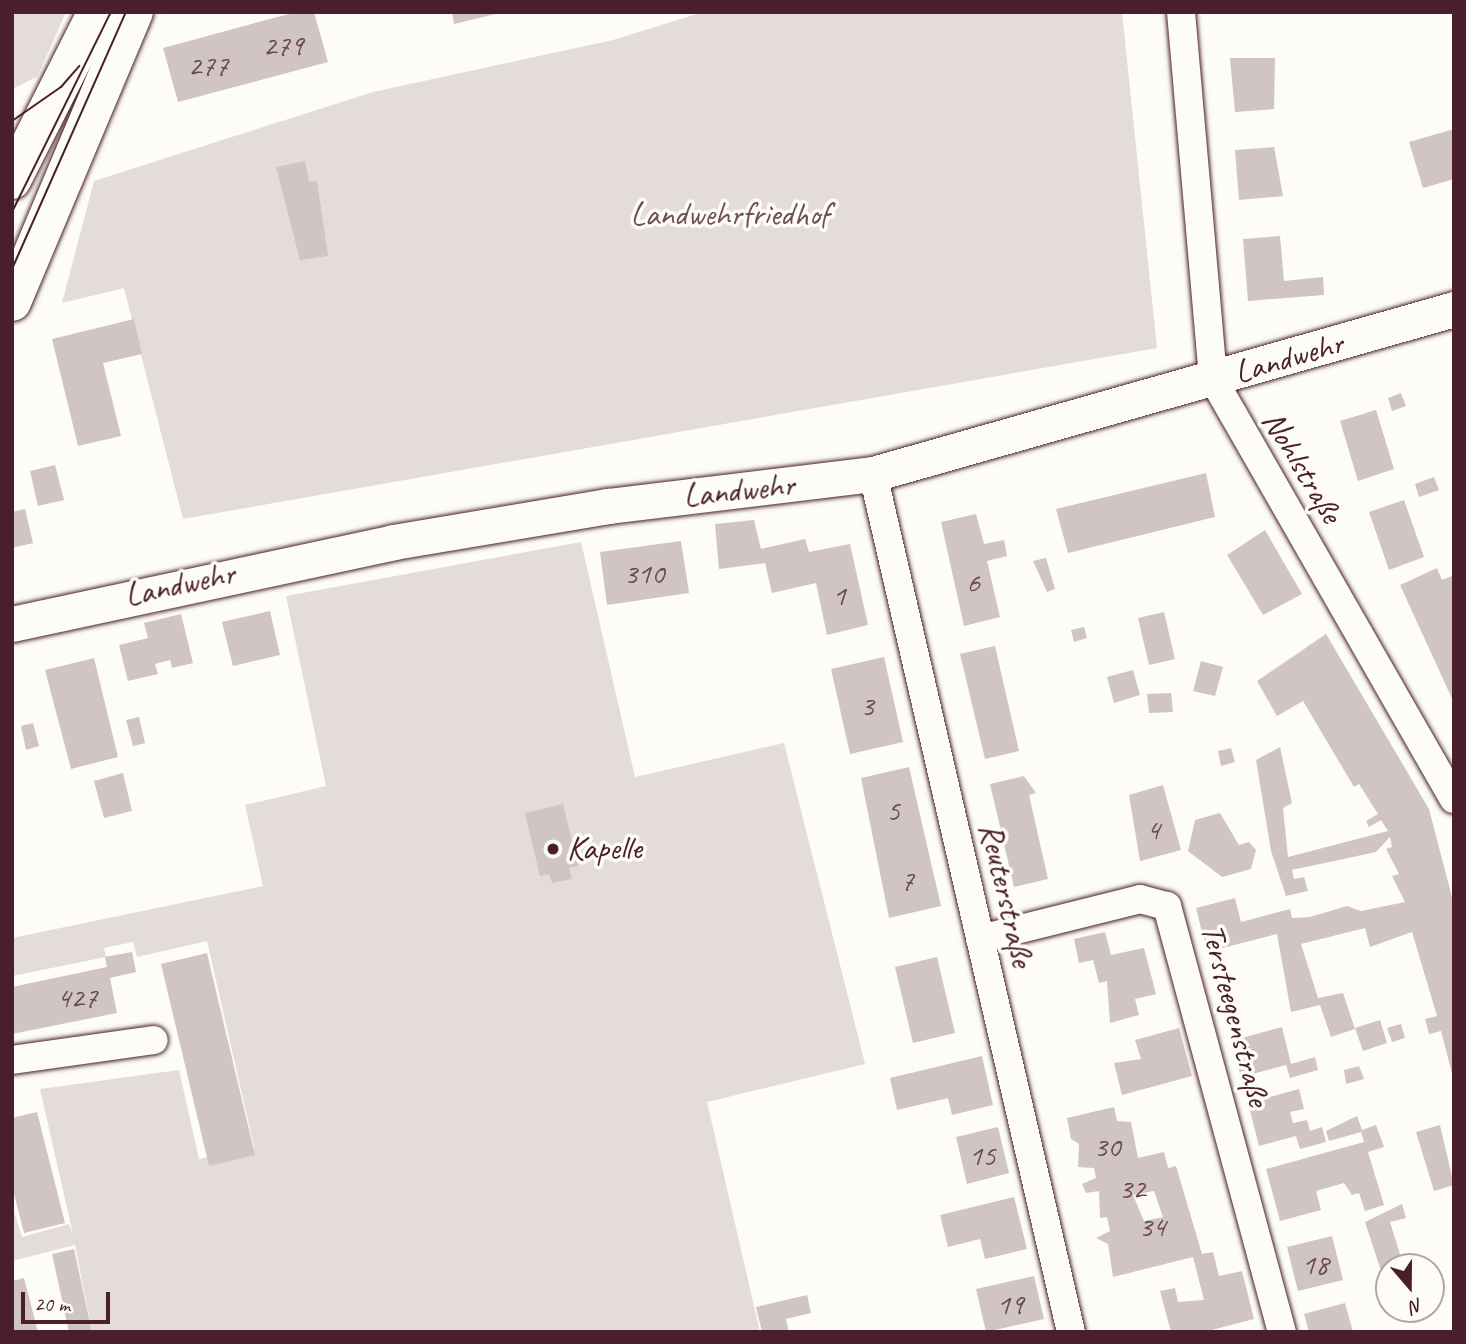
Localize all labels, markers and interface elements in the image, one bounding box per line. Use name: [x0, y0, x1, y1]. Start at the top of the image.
house number: 279: [263, 27, 303, 63]
house number: 277: [188, 47, 228, 83]
park label: Landwehrfriedhof: [631, 195, 829, 235]
street label: Landwehr: [1230, 324, 1348, 392]
street label: Nohlstraße: [1253, 404, 1351, 530]
street label: Landwehr: [682, 465, 796, 517]
street label: Landwehr: [121, 554, 239, 616]
house number: 310: [624, 555, 664, 591]
house number: 6: [966, 564, 980, 600]
house number: 1: [832, 577, 846, 613]
house number: 3: [860, 687, 874, 723]
house number: 5: [886, 792, 900, 828]
house number: 4: [1146, 811, 1160, 847]
street label: Reuterstraße: [970, 819, 1042, 971]
place label: Kapelle: [567, 829, 642, 869]
marker: Kapelle: [545, 841, 561, 857]
house number: 7: [900, 862, 914, 898]
street label: Tersteegenstraße: [1192, 920, 1278, 1110]
house number: 427: [57, 979, 97, 1015]
house number: 30: [1094, 1128, 1120, 1164]
house number: 15: [969, 1137, 995, 1173]
house number: 32: [1119, 1170, 1145, 1206]
house number: 34: [1139, 1208, 1165, 1244]
house number: 18: [1302, 1246, 1328, 1282]
north arrow: [1375, 1253, 1445, 1323]
scale bar: [24, 1278, 114, 1322]
house number: 19: [997, 1286, 1023, 1322]
text: 20 m: [34, 1291, 70, 1317]
text: N: [1407, 1293, 1426, 1319]

